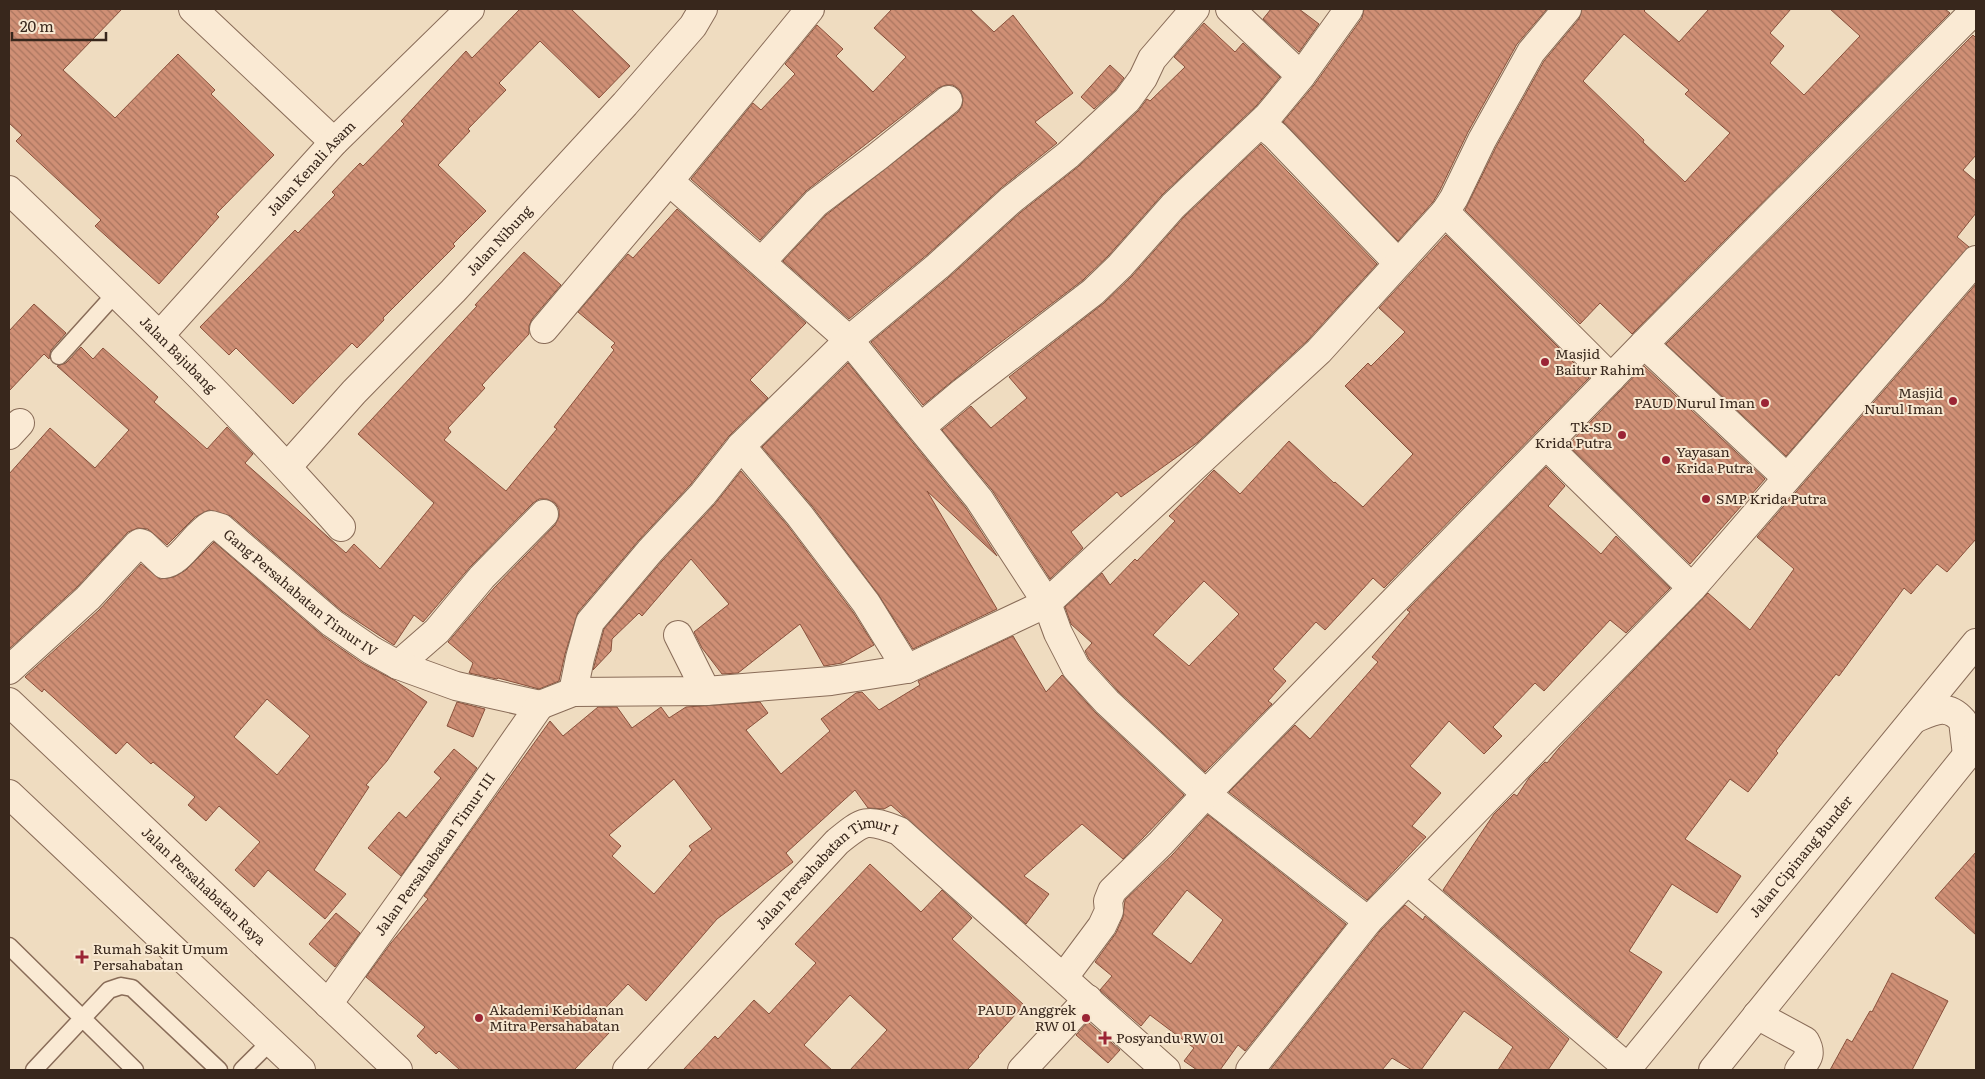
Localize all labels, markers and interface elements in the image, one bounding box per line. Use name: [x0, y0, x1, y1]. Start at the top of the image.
scale bar: [12, 10, 106, 42]
text: 20 m: [20, 14, 54, 37]
street label: Jalan Kenali Asam: [261, 115, 360, 220]
street label: Jalan Nibung: [461, 200, 536, 280]
street label: Jalan Bajubang: [136, 311, 222, 397]
place label: Masjid Baitur Rahim: [1555, 343, 1645, 379]
marker: Masjid Baitur Rahim: [1539, 356, 1551, 368]
place label: Masjid Nurul Iman: [1864, 382, 1943, 418]
place label: PAUD Nurul Iman: [1634, 392, 1755, 412]
marker: Masjid Nurul Iman: [1947, 395, 1959, 407]
marker: PAUD Nurul Iman: [1759, 397, 1771, 409]
place label: Tk-SD Krida Putra: [1535, 416, 1612, 452]
marker: Tk-SD Krida Putra: [1616, 429, 1628, 441]
place label: Yayasan Krida Putra: [1676, 441, 1754, 477]
marker: Yayasan Krida Putra: [1660, 454, 1672, 466]
place label: SMP Krida Putra: [1716, 488, 1827, 508]
marker: SMP Krida Putra: [1700, 493, 1712, 505]
street label: Gang Persahabatan Timur IV: [220, 524, 382, 661]
street label: Jalan Persahabatan Timur III: [369, 768, 499, 939]
street label: Jalan Cipinang Bunder: [1744, 790, 1857, 921]
street label: Jalan Persahabatan Timur I: [750, 811, 902, 934]
street label: Jalan Persahabatan Raya: [138, 822, 271, 949]
place label: Rumah Sakit Umum Persahabatan: [93, 938, 229, 974]
marker: Rumah Sakit Umum Persahabatan: [75, 950, 89, 964]
place label: Akademi Kebidanan Mitra Persahabatan: [489, 999, 624, 1035]
place label: PAUD Anggrek RW 01: [977, 999, 1076, 1035]
marker: Akademi Kebidanan Mitra Persahabatan: [473, 1012, 485, 1024]
marker: PAUD Anggrek RW 01: [1080, 1012, 1092, 1024]
place label: Posyandu RW 01: [1116, 1027, 1224, 1047]
marker: Posyandu RW 01: [1098, 1031, 1112, 1045]

